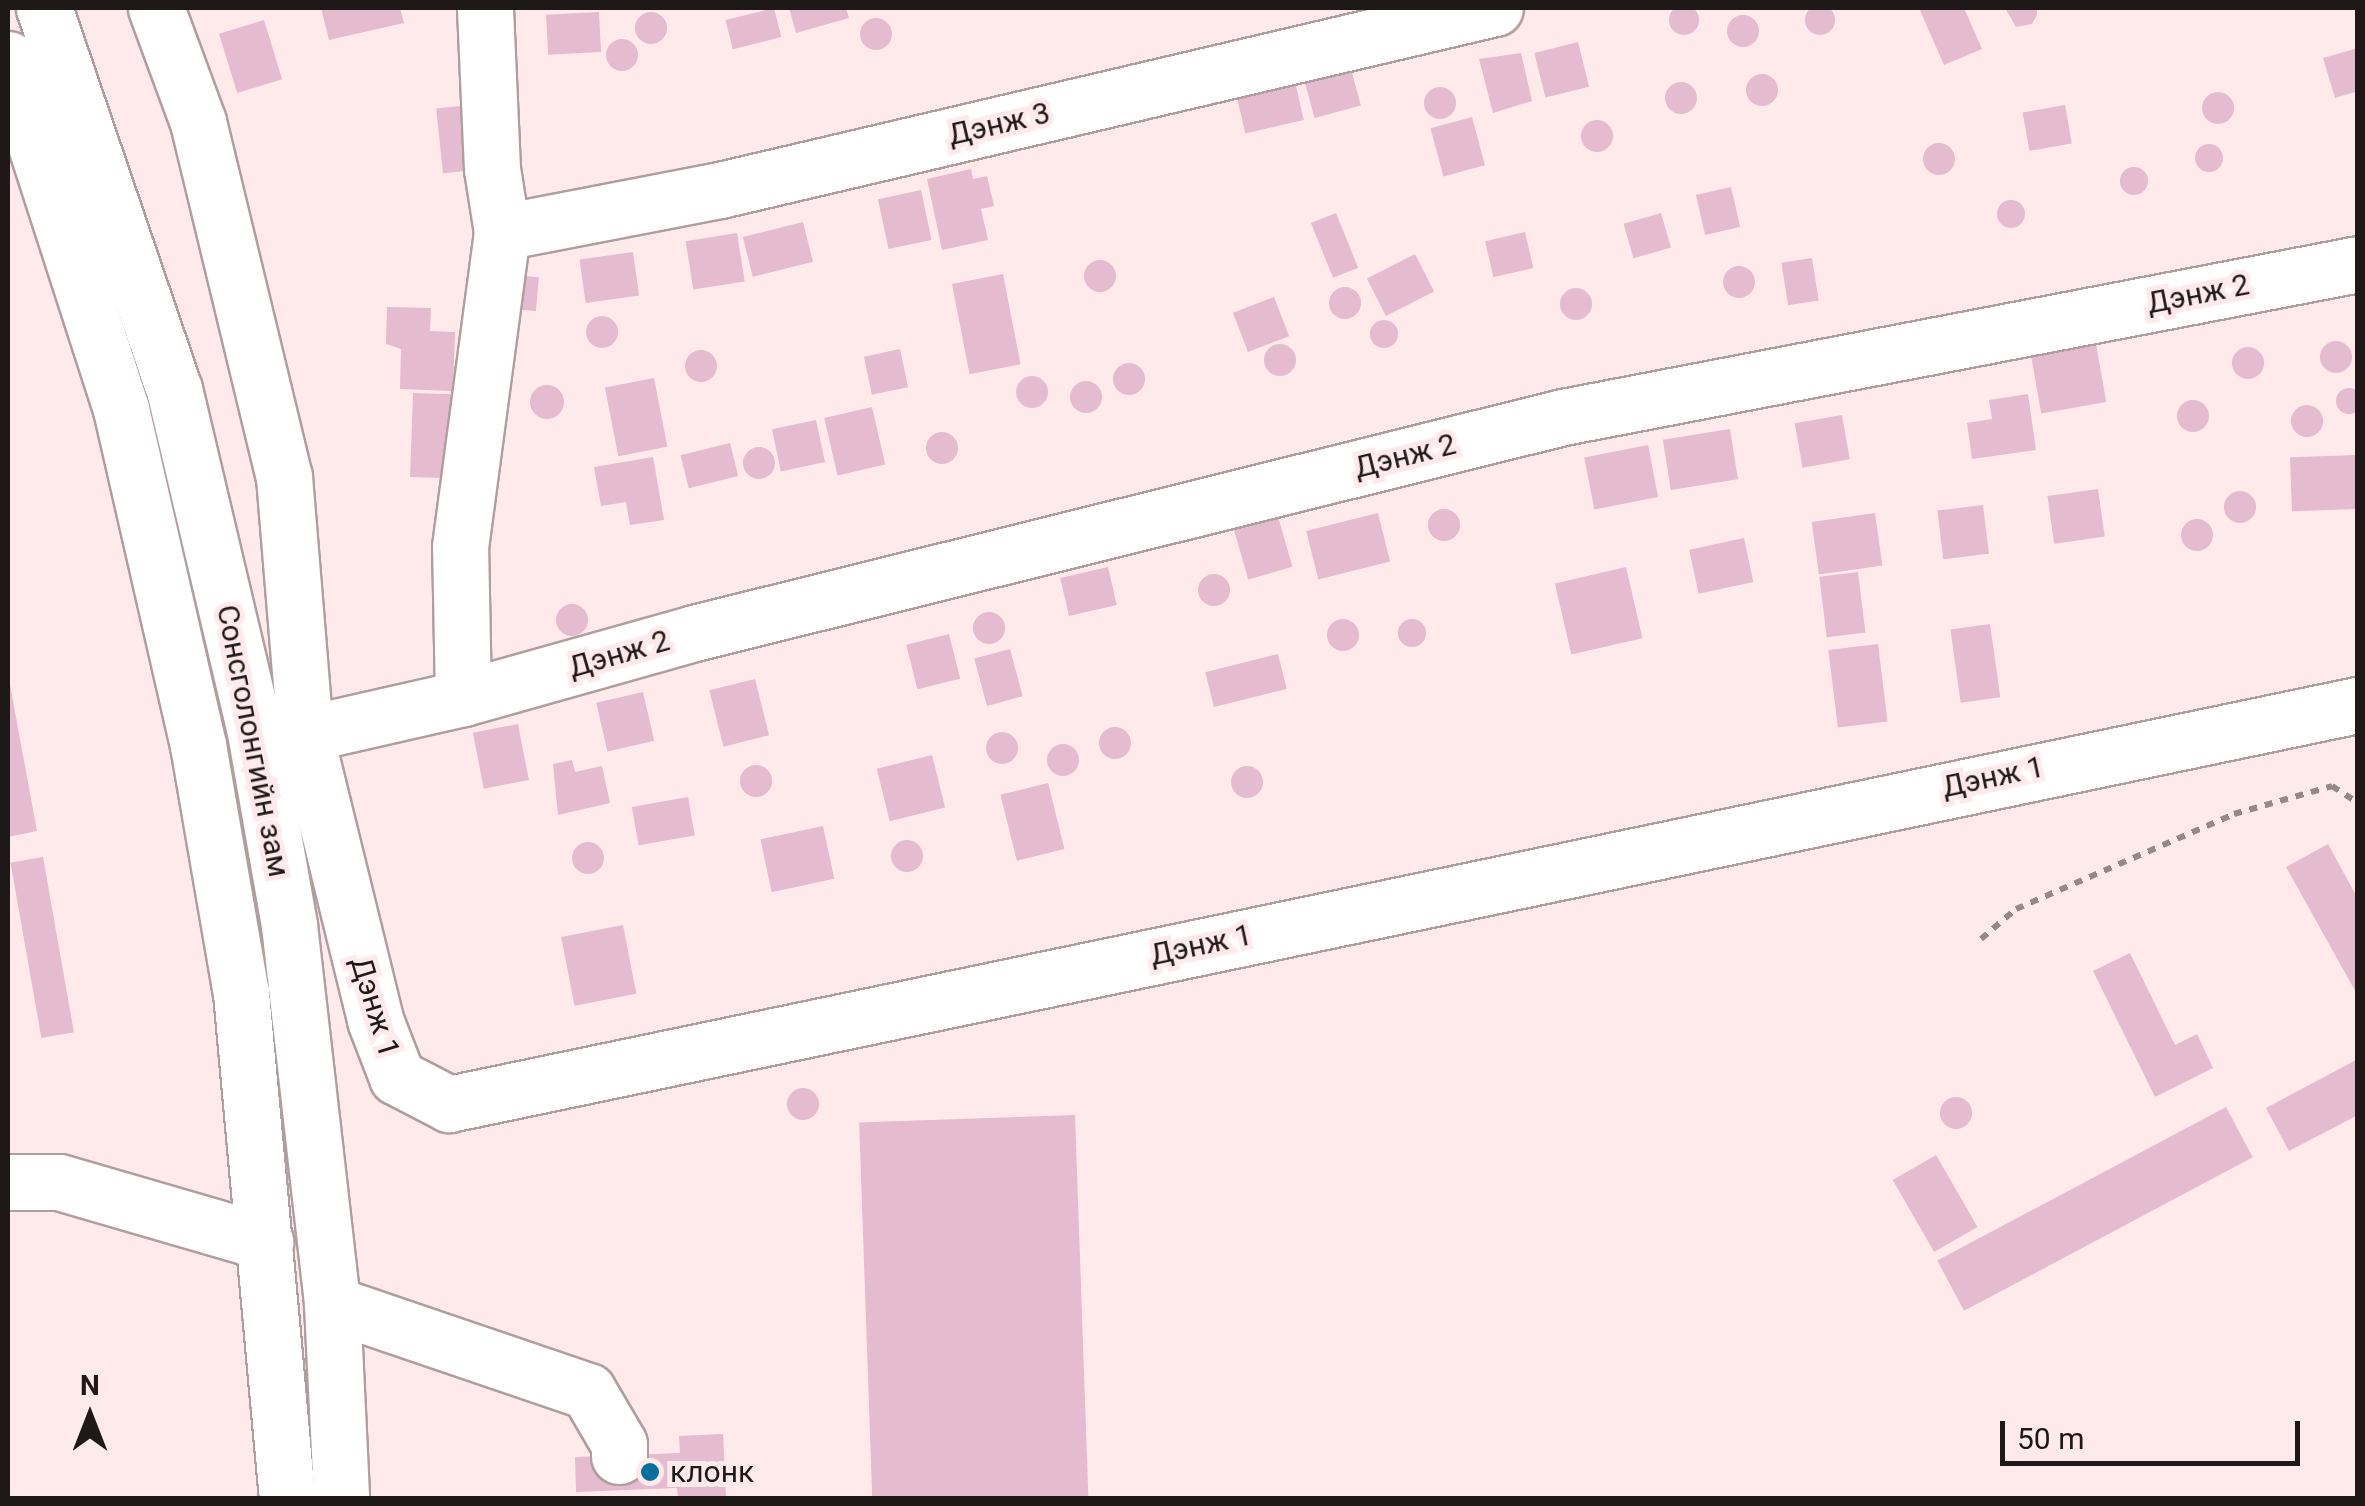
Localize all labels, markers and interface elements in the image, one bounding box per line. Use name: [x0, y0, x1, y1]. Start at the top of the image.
street label: Дэнж 3: [945, 95, 1053, 153]
street label: Дэнж 2: [2144, 266, 2252, 322]
street label: Дэнж 2: [1351, 426, 1459, 486]
street label: Сонсголонгийн зам: [209, 602, 297, 880]
street label: Дэнж 2: [564, 622, 674, 686]
street label: Дэнж 1: [1939, 749, 2047, 805]
street label: Дэнж 1: [1147, 917, 1255, 973]
street label: Дэнж 1: [343, 952, 407, 1062]
north arrow: [40, 1366, 140, 1466]
text: N: [80, 1369, 100, 1402]
scale bar: [2005, 1401, 2305, 1463]
text: 50 m: [2017, 1421, 2084, 1456]
place label: клонк: [670, 1454, 754, 1490]
marker: клонк: [639, 1461, 661, 1483]

